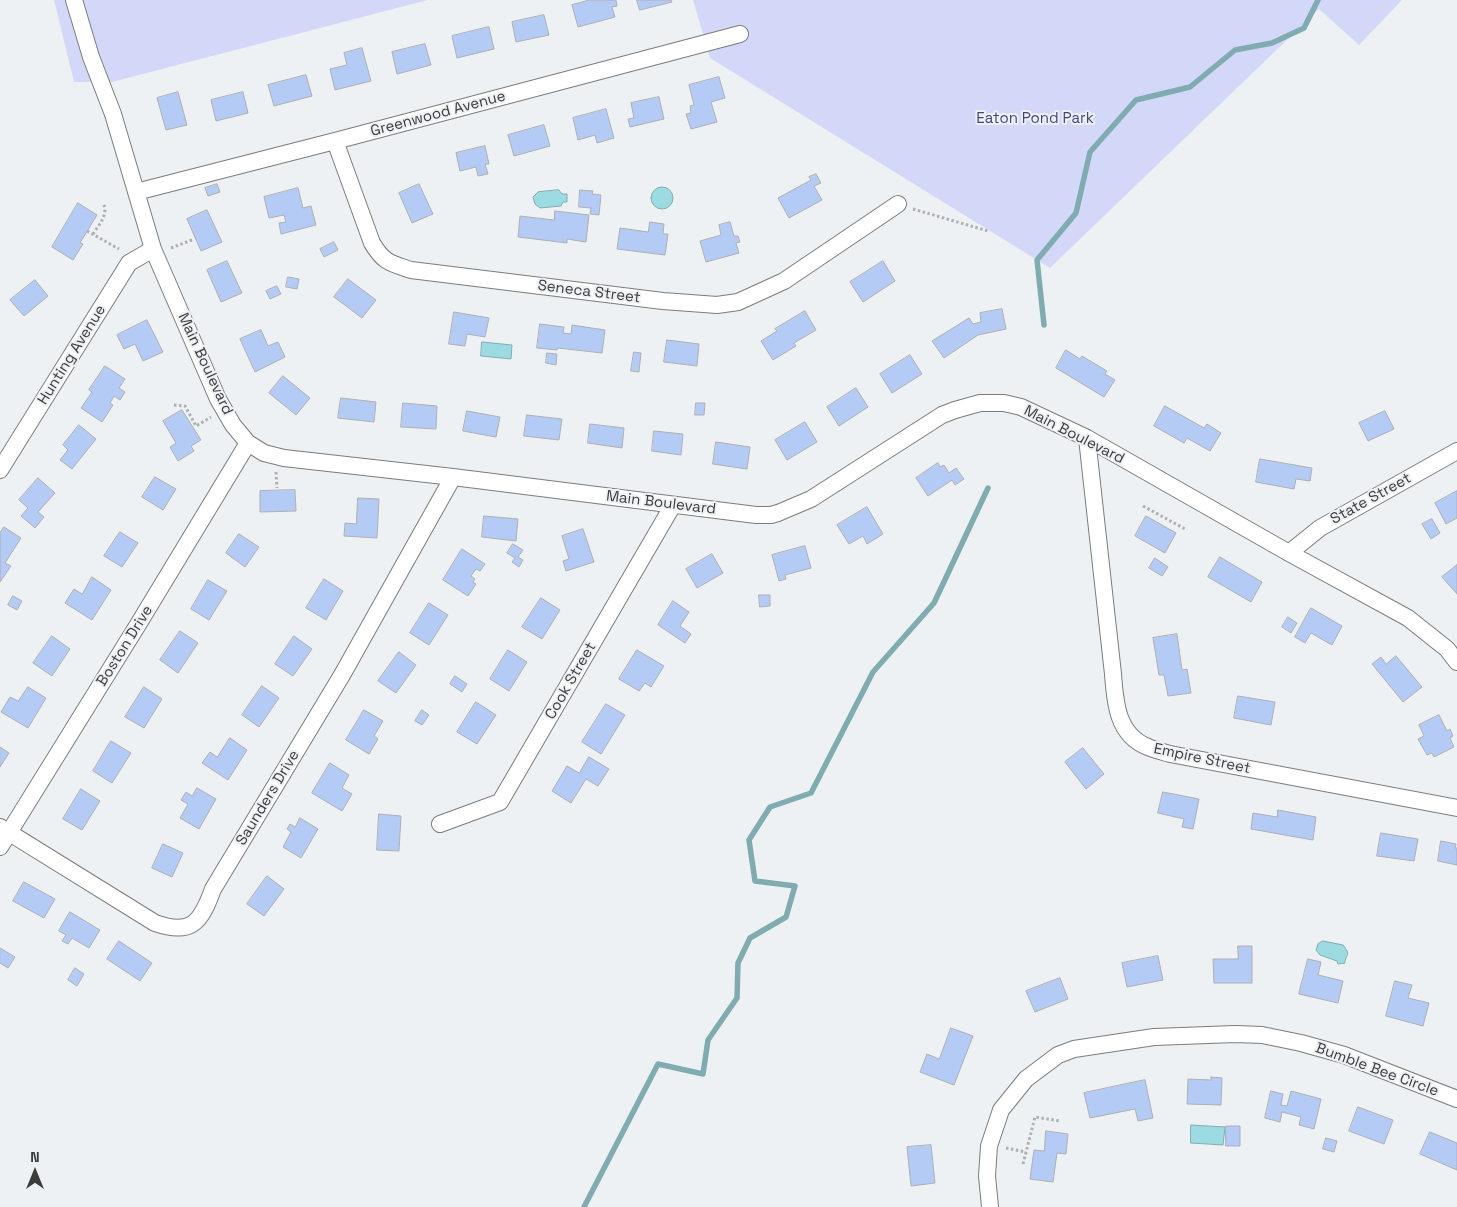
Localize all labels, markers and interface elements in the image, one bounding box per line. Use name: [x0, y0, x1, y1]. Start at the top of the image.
street label: Greenwood Avenue: [369, 87, 507, 141]
park label: Eaton Pond Park: [976, 110, 1094, 128]
street label: Seneca Street: [537, 277, 641, 307]
street label: Hunting Avenue: [34, 302, 110, 408]
street label: Main Boulevard: [174, 310, 236, 418]
street label: Main Boulevard: [1021, 402, 1127, 468]
street label: State Street: [1328, 469, 1414, 529]
street label: Main Boulevard: [605, 487, 717, 519]
street label: Boston Drive: [93, 602, 157, 690]
street label: Cook Street: [542, 639, 600, 723]
street label: Empire Street: [1152, 740, 1252, 778]
street label: Saunders Drive: [233, 747, 303, 849]
street label: Bumble Bee Circle: [1313, 1039, 1441, 1101]
north arrow: [10, 1147, 60, 1197]
text: N: [30, 1148, 40, 1166]

